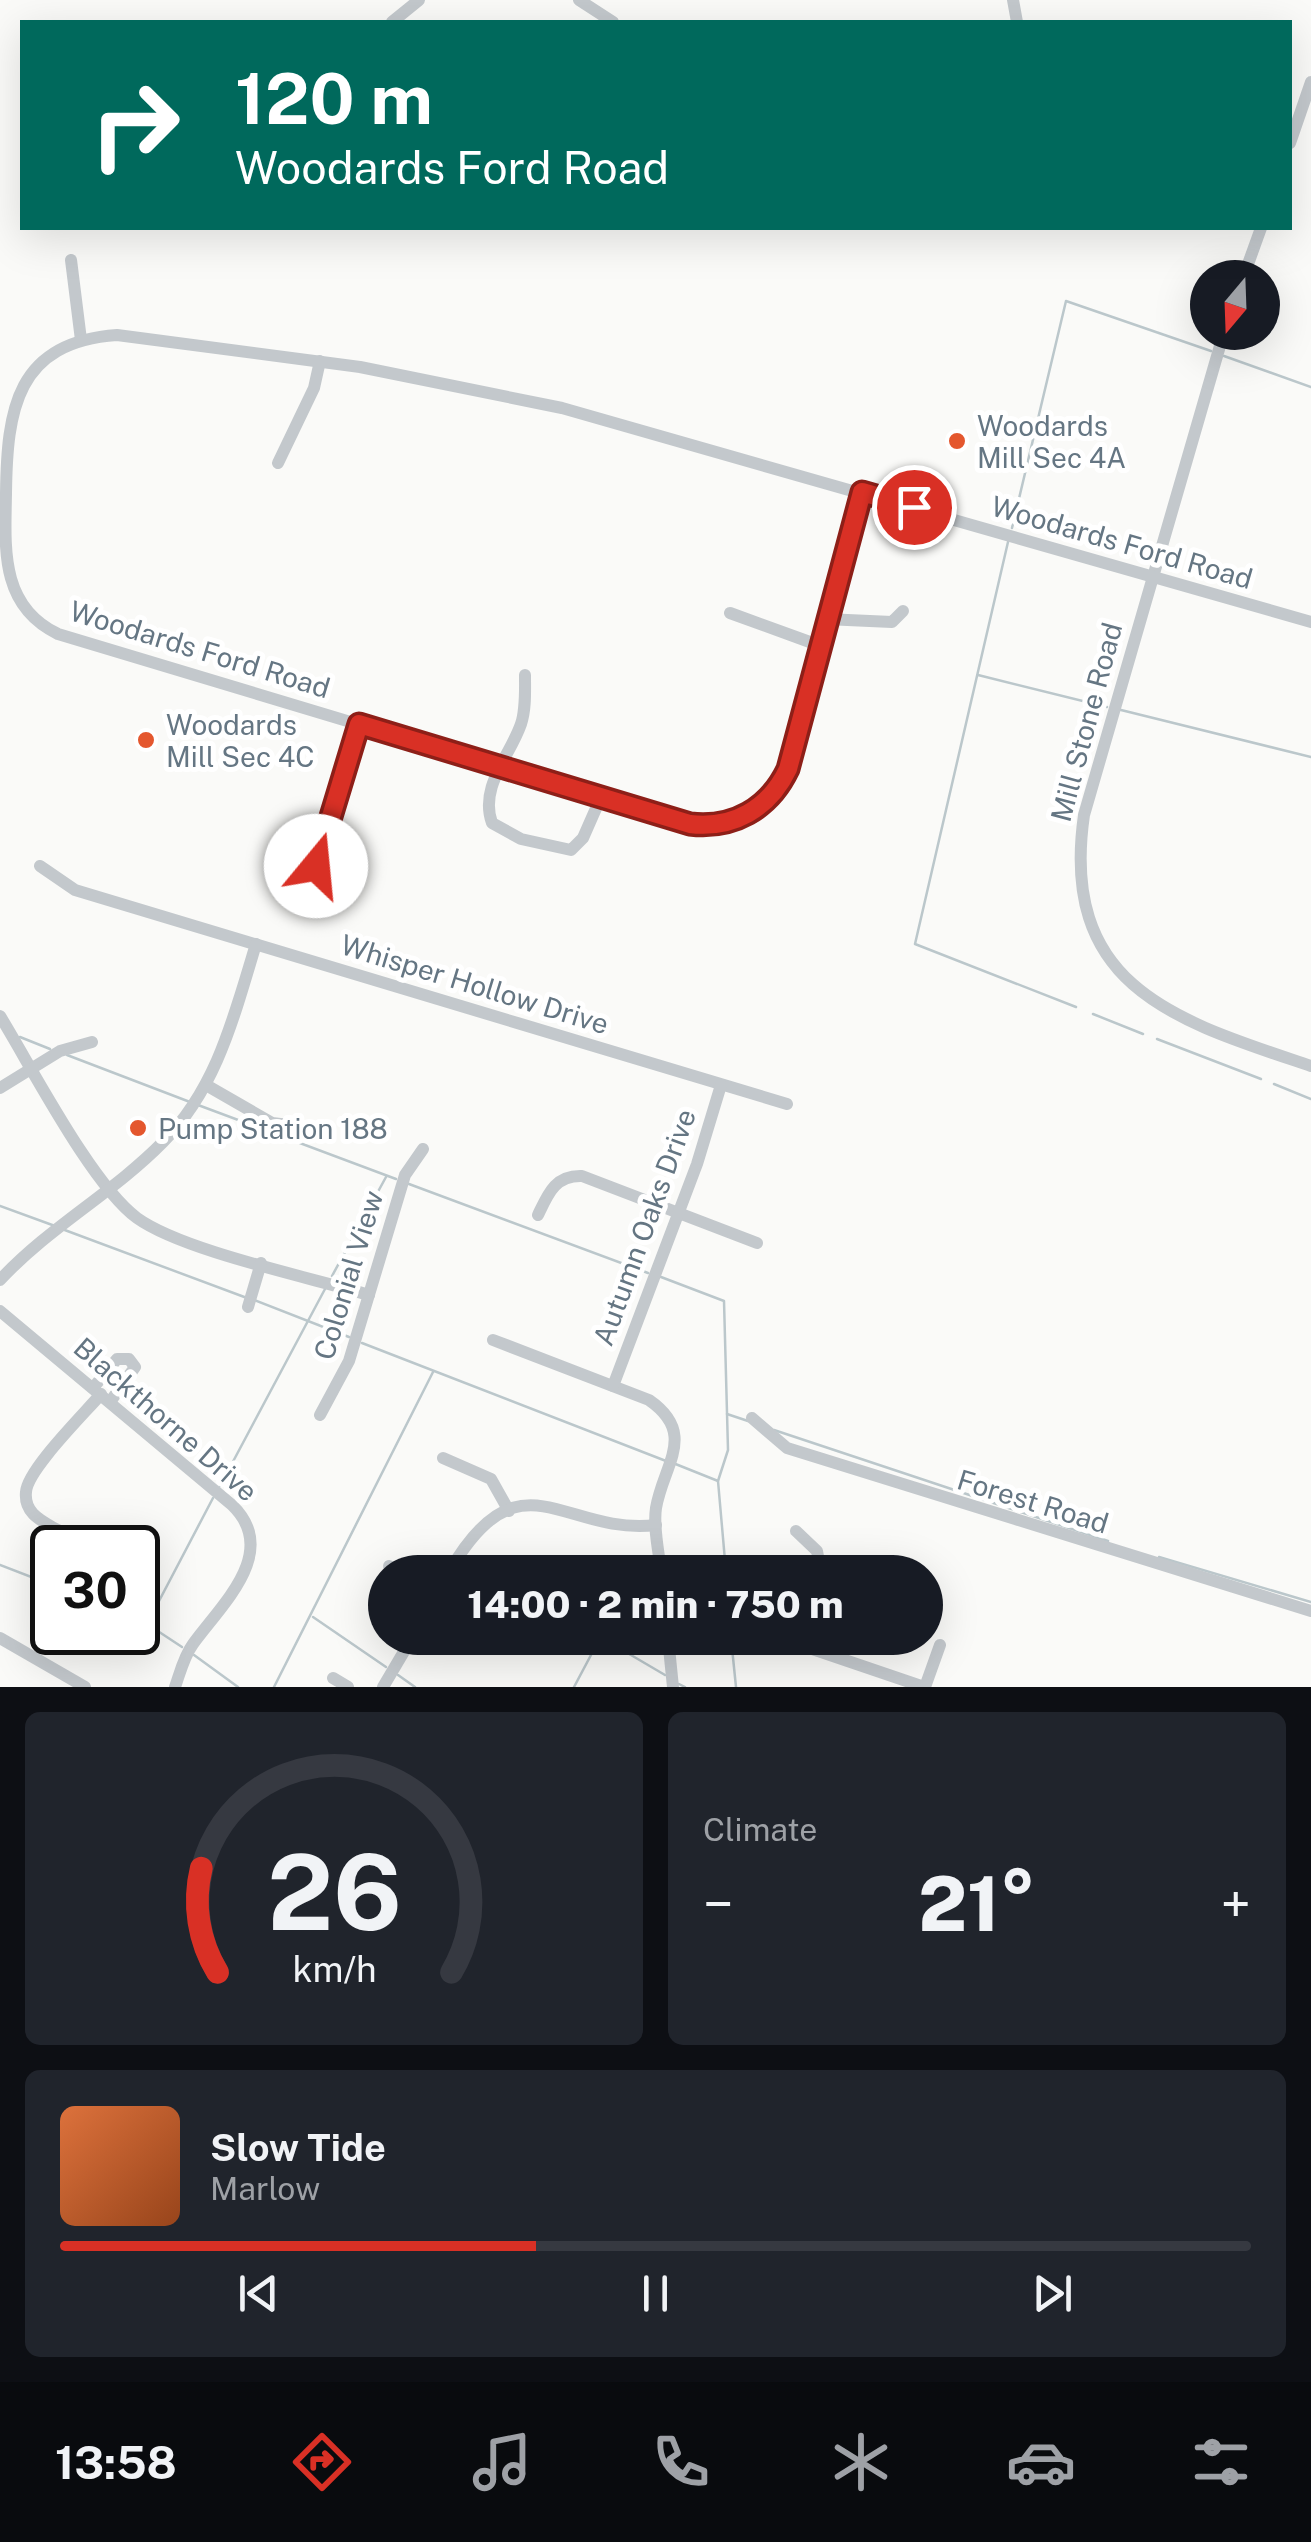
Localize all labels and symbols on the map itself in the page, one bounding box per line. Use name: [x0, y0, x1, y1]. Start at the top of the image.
north arrow: [1190, 260, 1280, 350]
place label: Woodards Mill Sec 4A: [977, 409, 1126, 474]
marker: Woodards Mill Sec 4A: [946, 430, 968, 452]
pin: [872, 465, 957, 550]
street label: Woodards Ford Road: [988, 489, 1256, 595]
street label: Woodards Ford Road: [66, 594, 334, 704]
street label: Mill Stone Road: [1044, 619, 1128, 825]
place label: Woodards Mill Sec 4C: [166, 708, 315, 773]
marker: Woodards Mill Sec 4C: [135, 729, 157, 751]
position arrow: [264, 814, 368, 918]
street label: Whisper Hollow Drive: [337, 928, 613, 1040]
street label: Autumn Oaks Drive: [586, 1104, 702, 1350]
place label: Pump Station 188: [158, 1112, 388, 1145]
marker: Pump Station 188: [127, 1117, 149, 1139]
street label: Colonial View: [307, 1186, 389, 1364]
street label: Blackthorne Drive: [67, 1330, 265, 1508]
street label: Forest Road: [953, 1462, 1113, 1540]
speed limit sign: 30: [30, 1525, 160, 1655]

